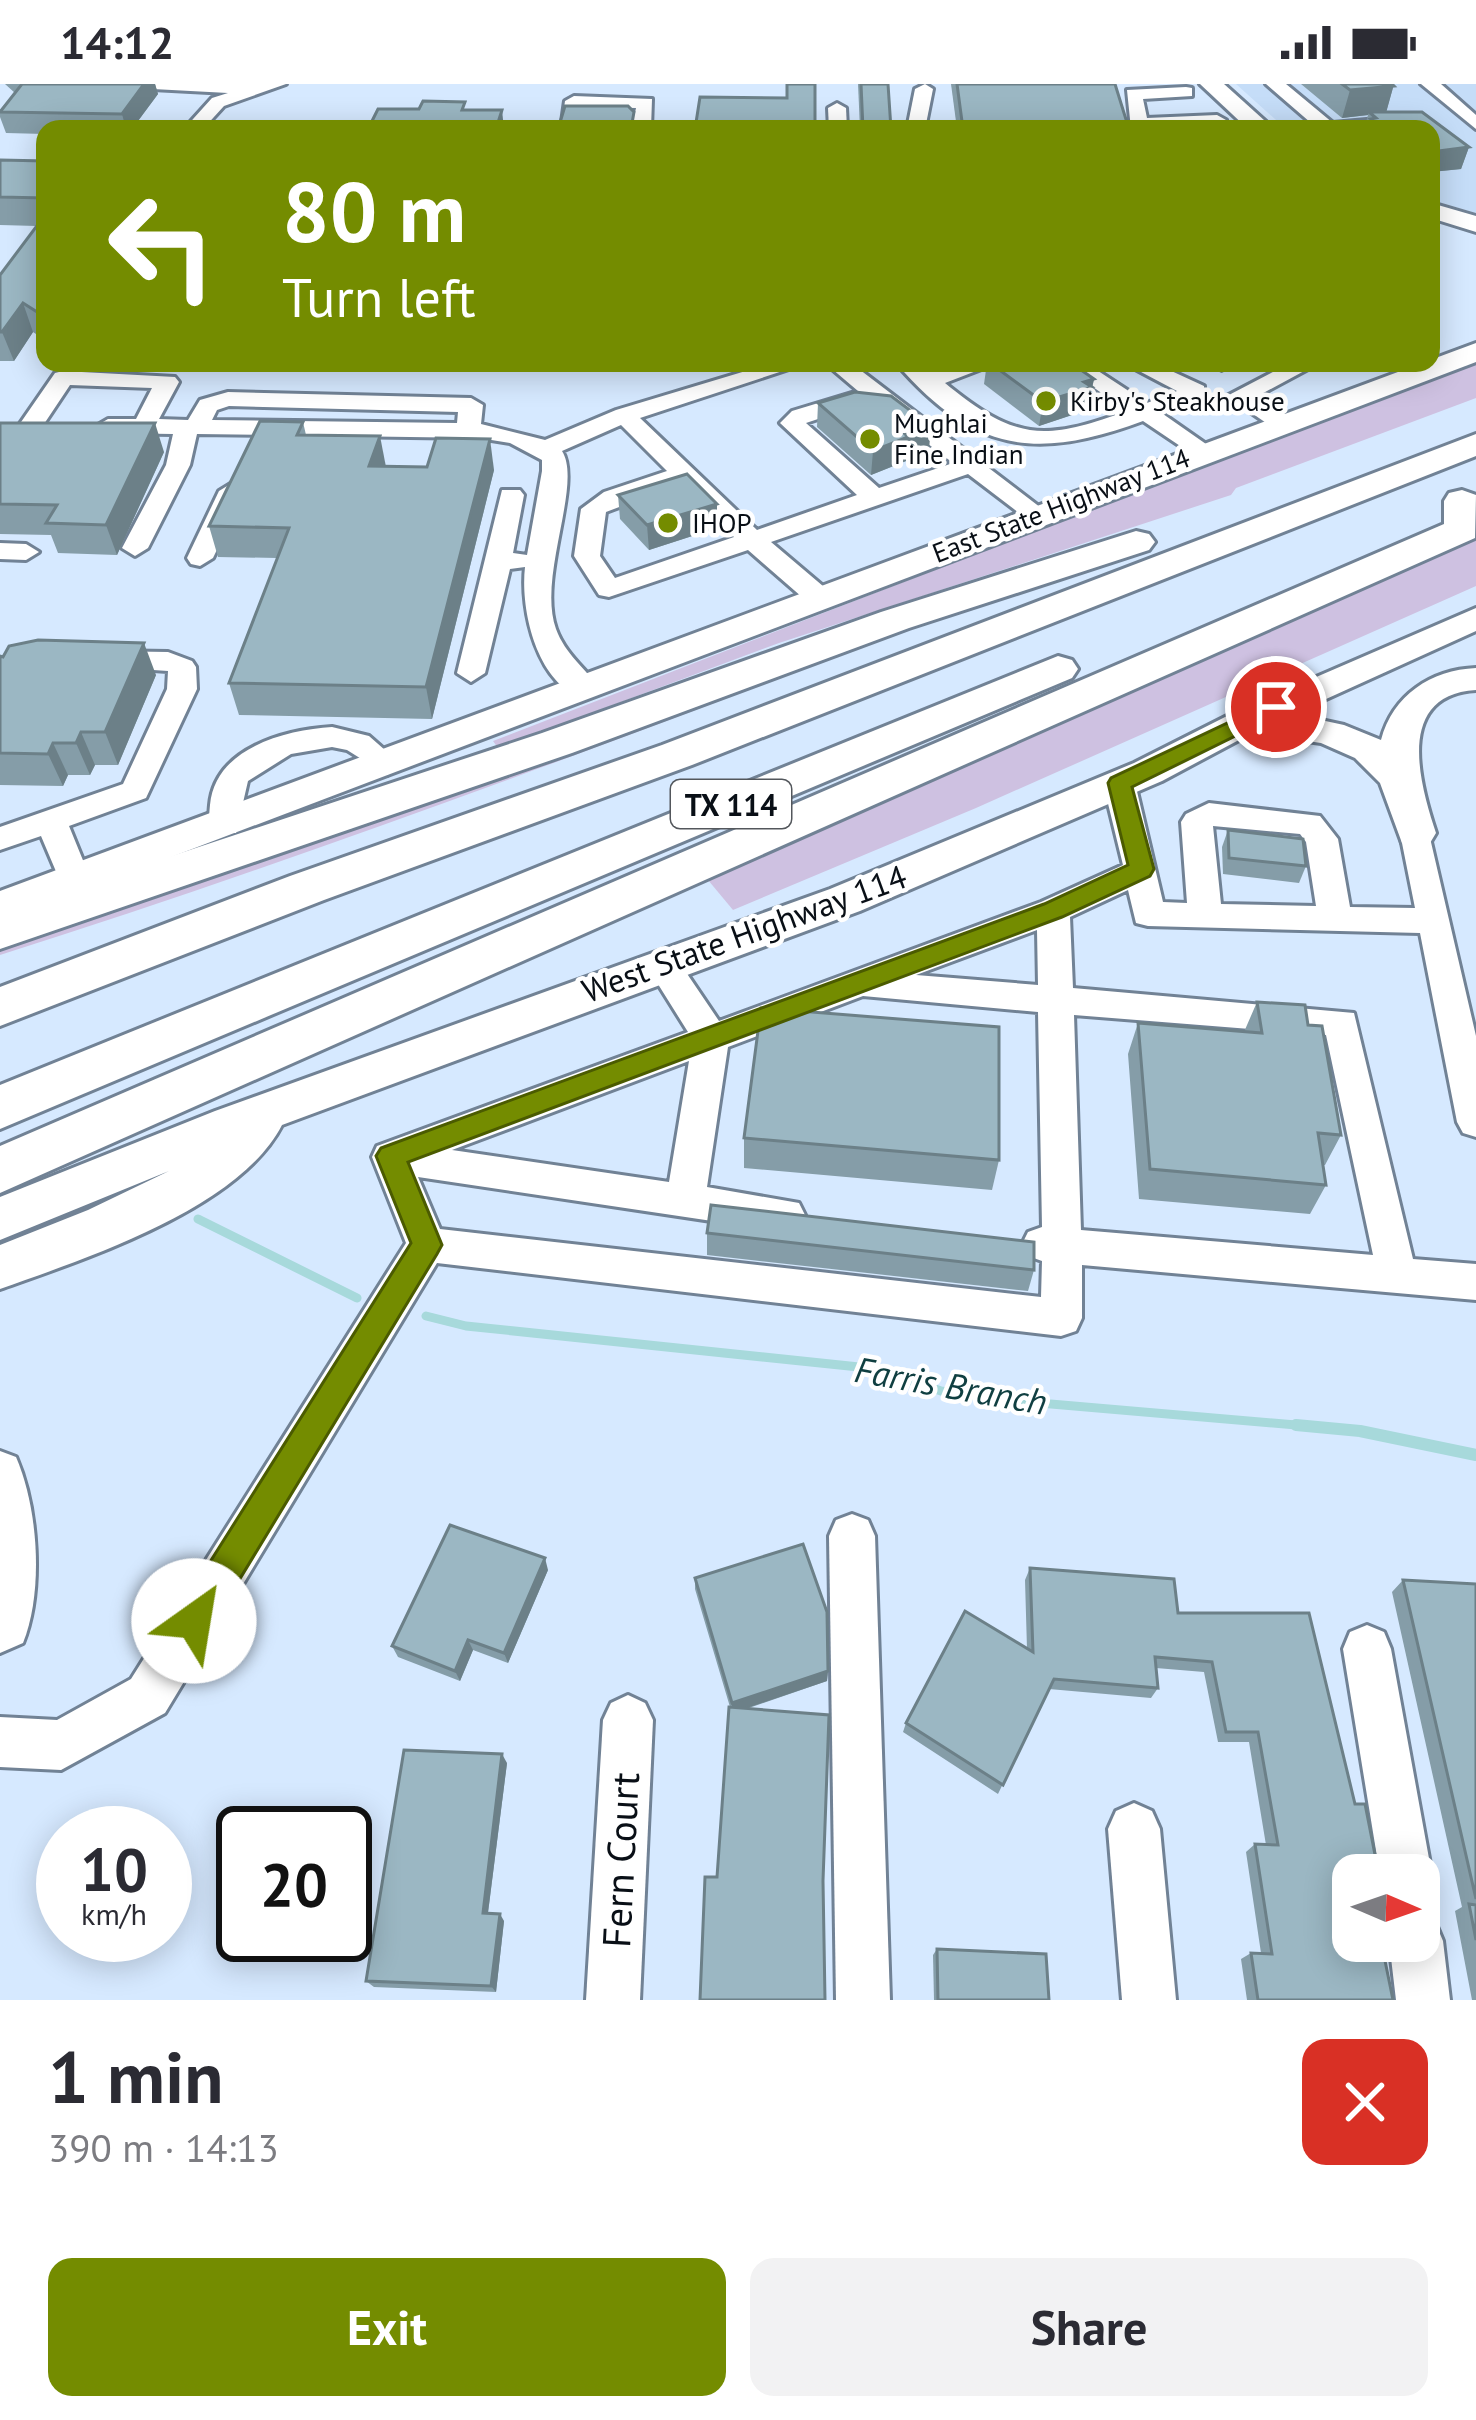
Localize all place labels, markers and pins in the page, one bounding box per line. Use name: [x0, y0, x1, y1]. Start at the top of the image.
place label: Kirby's Steakhouse: [1070, 384, 1285, 418]
marker: Kirby's Steakhouse: [1033, 388, 1059, 414]
place label: Mughlai Fine Indian: [894, 406, 1023, 471]
marker: Mughlai Fine Indian: [857, 426, 883, 452]
place label: IHOP: [692, 506, 752, 540]
marker: IHOP: [655, 510, 681, 536]
pin: [1225, 656, 1327, 758]

